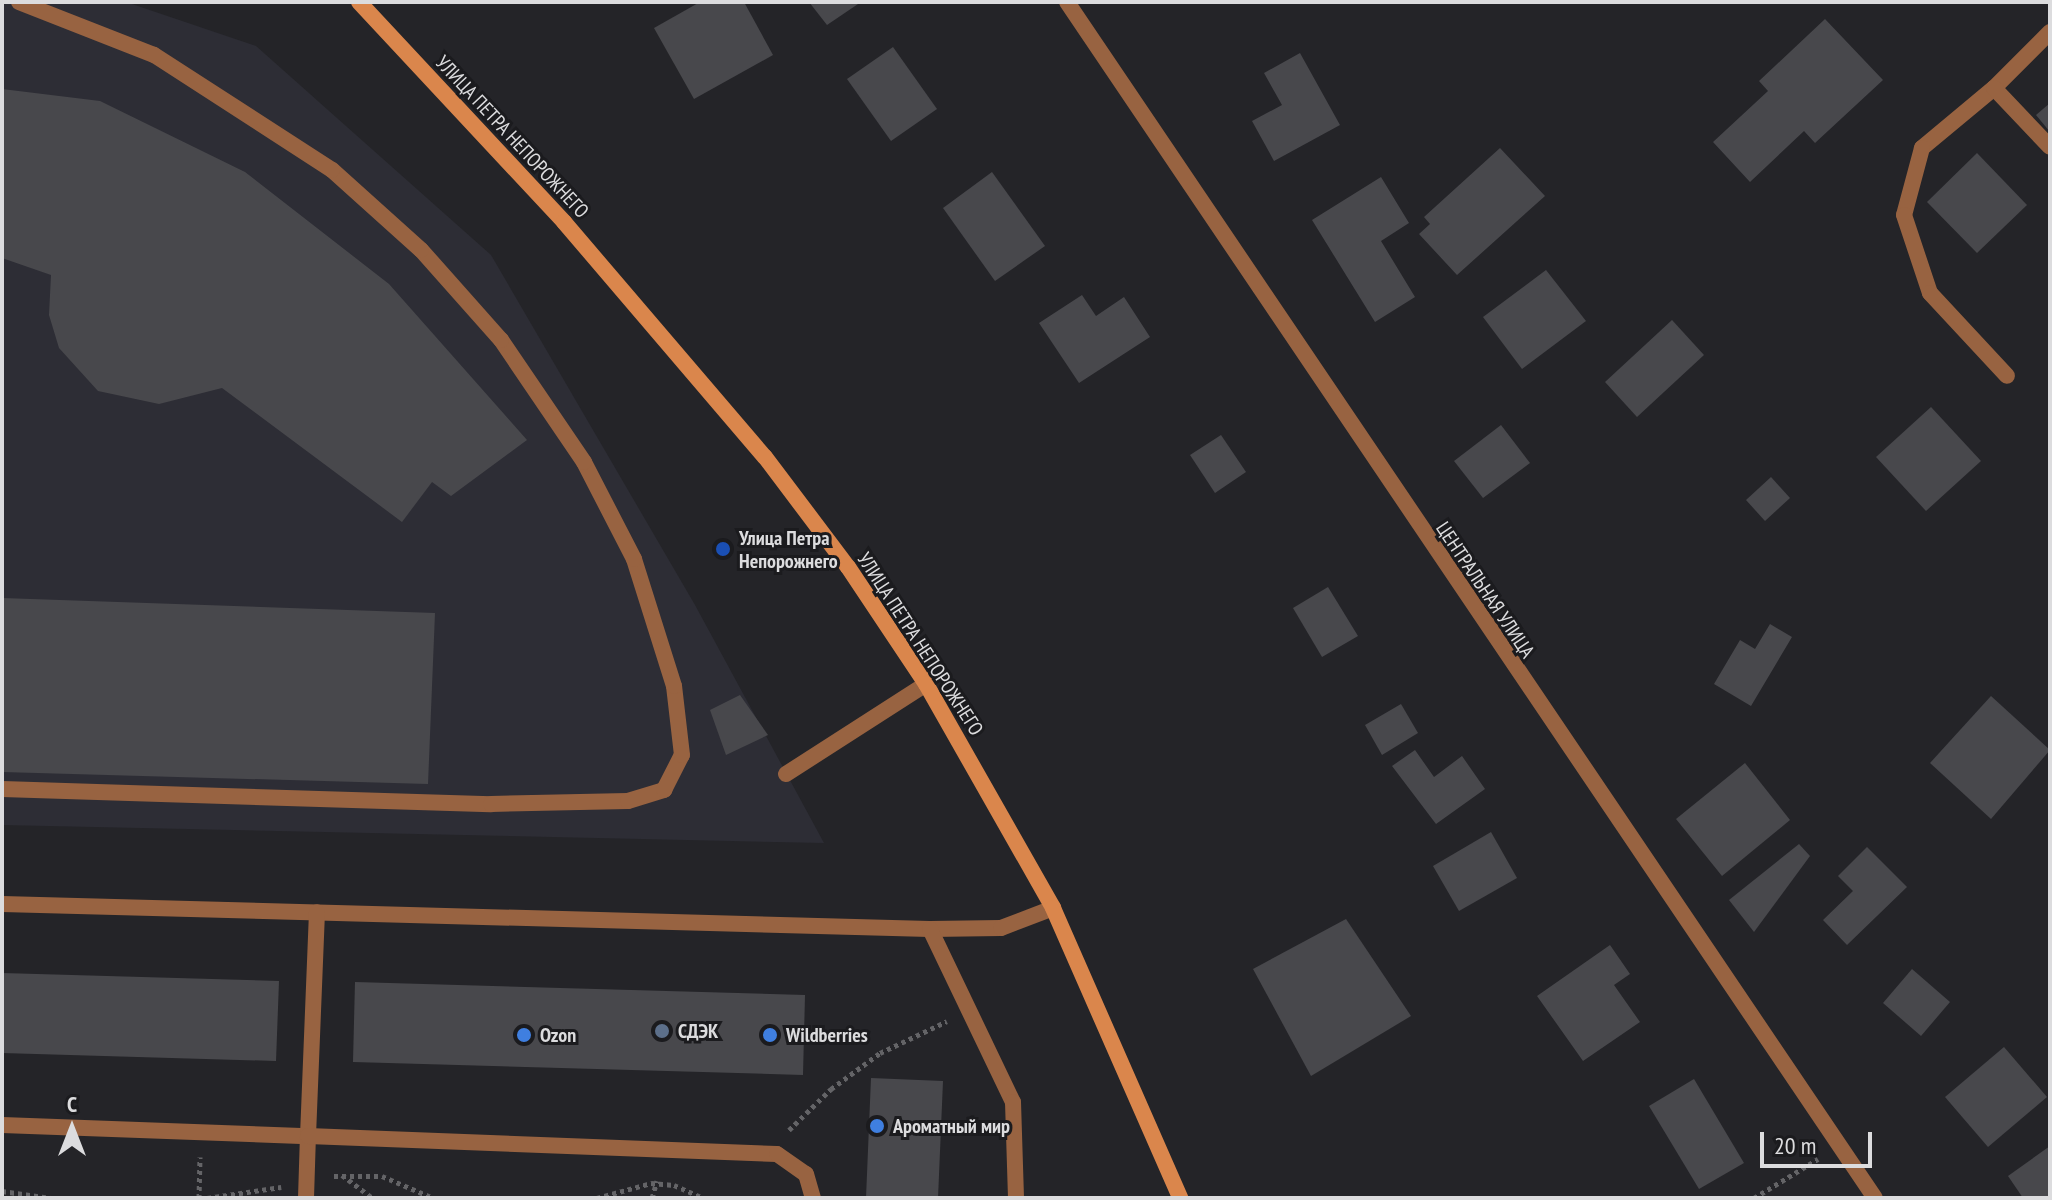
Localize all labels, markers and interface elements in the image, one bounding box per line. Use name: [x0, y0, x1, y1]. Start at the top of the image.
street label: УЛИЦА ПЕТРА НЕПОРОЖНЕГО: [430, 50, 594, 224]
street label: ЦЕНТРАЛЬНАЯ УЛИЦА: [1430, 517, 1540, 663]
place label: Улица Петра Непорожнего: [739, 526, 838, 573]
marker: Улица Петра Непорожнего: [714, 540, 732, 558]
street label: УЛИЦА ПЕТРА НЕПОРОЖНЕГО: [852, 548, 988, 740]
place label: СДЭК: [678, 1019, 718, 1043]
marker: СДЭК: [653, 1022, 671, 1040]
place label: Ozon: [540, 1023, 576, 1047]
place label: Wildberries: [786, 1023, 868, 1047]
marker: Ozon: [515, 1026, 533, 1044]
marker: Wildberries: [761, 1026, 779, 1044]
north arrow: [32, 1088, 112, 1168]
text: С: [67, 1090, 77, 1118]
place label: Ароматный мир: [893, 1114, 1010, 1138]
scale bar: [1764, 1116, 1876, 1166]
marker: Ароматный мир: [868, 1117, 886, 1135]
text: 20 m: [1774, 1130, 1816, 1161]

